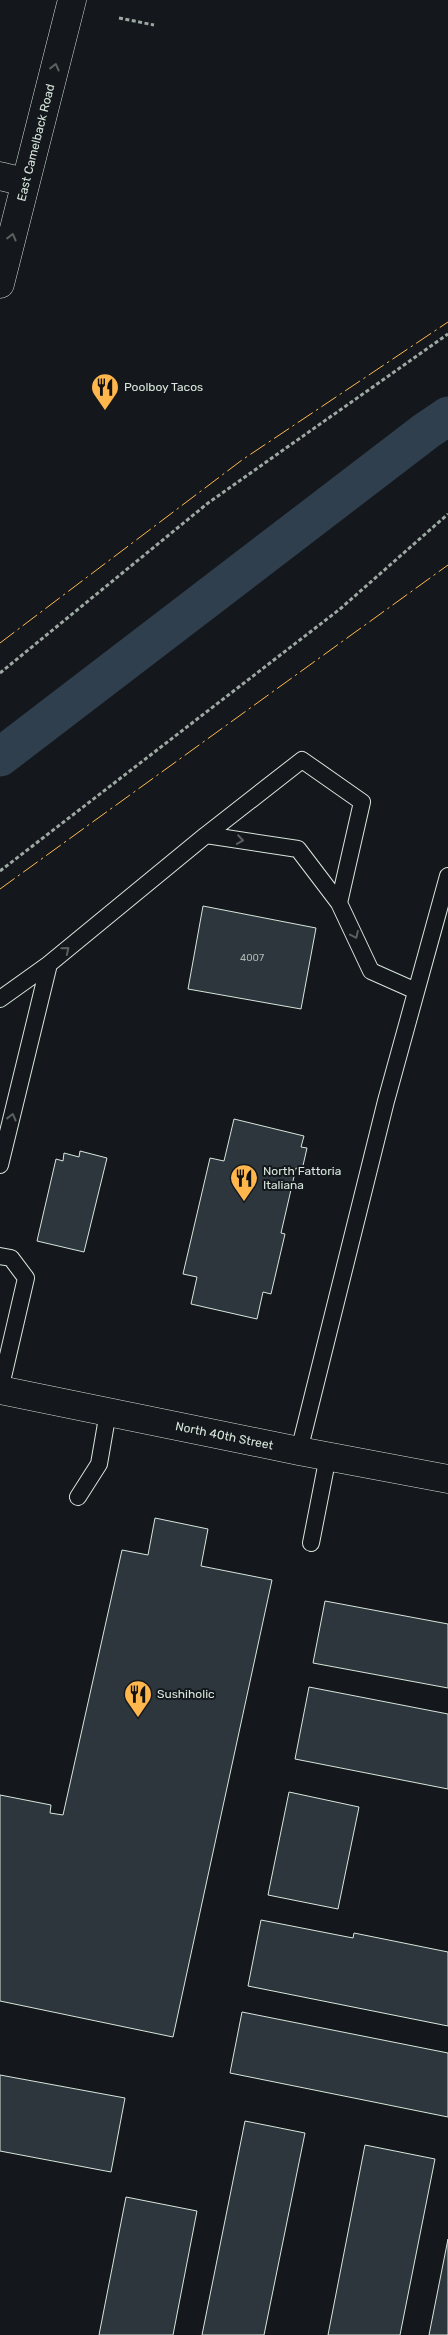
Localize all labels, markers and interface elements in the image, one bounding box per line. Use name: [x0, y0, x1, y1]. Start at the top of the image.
one-way arrow: [49, 63, 59, 72]
street label: East Camelback Road: [14, 82, 57, 203]
one-way arrow: [6, 232, 17, 241]
restaurant icon: Poolboy Tacos: [90, 372, 120, 411]
place label: Poolboy Tacos: [124, 380, 203, 394]
one-way arrow: [236, 835, 244, 845]
one-way arrow: [348, 930, 359, 939]
one-way arrow: [61, 947, 70, 956]
house number: 4007: [240, 952, 264, 964]
one-way arrow: [6, 1114, 16, 1122]
restaurant icon: North Fattoria Italiana: [229, 1163, 259, 1202]
place label: North Fattoria Italiana: [263, 1164, 341, 1192]
street label: North 40th Street: [174, 1419, 275, 1453]
restaurant icon: Sushiholic: [123, 1679, 153, 1718]
place label: Sushiholic: [157, 1687, 215, 1701]

